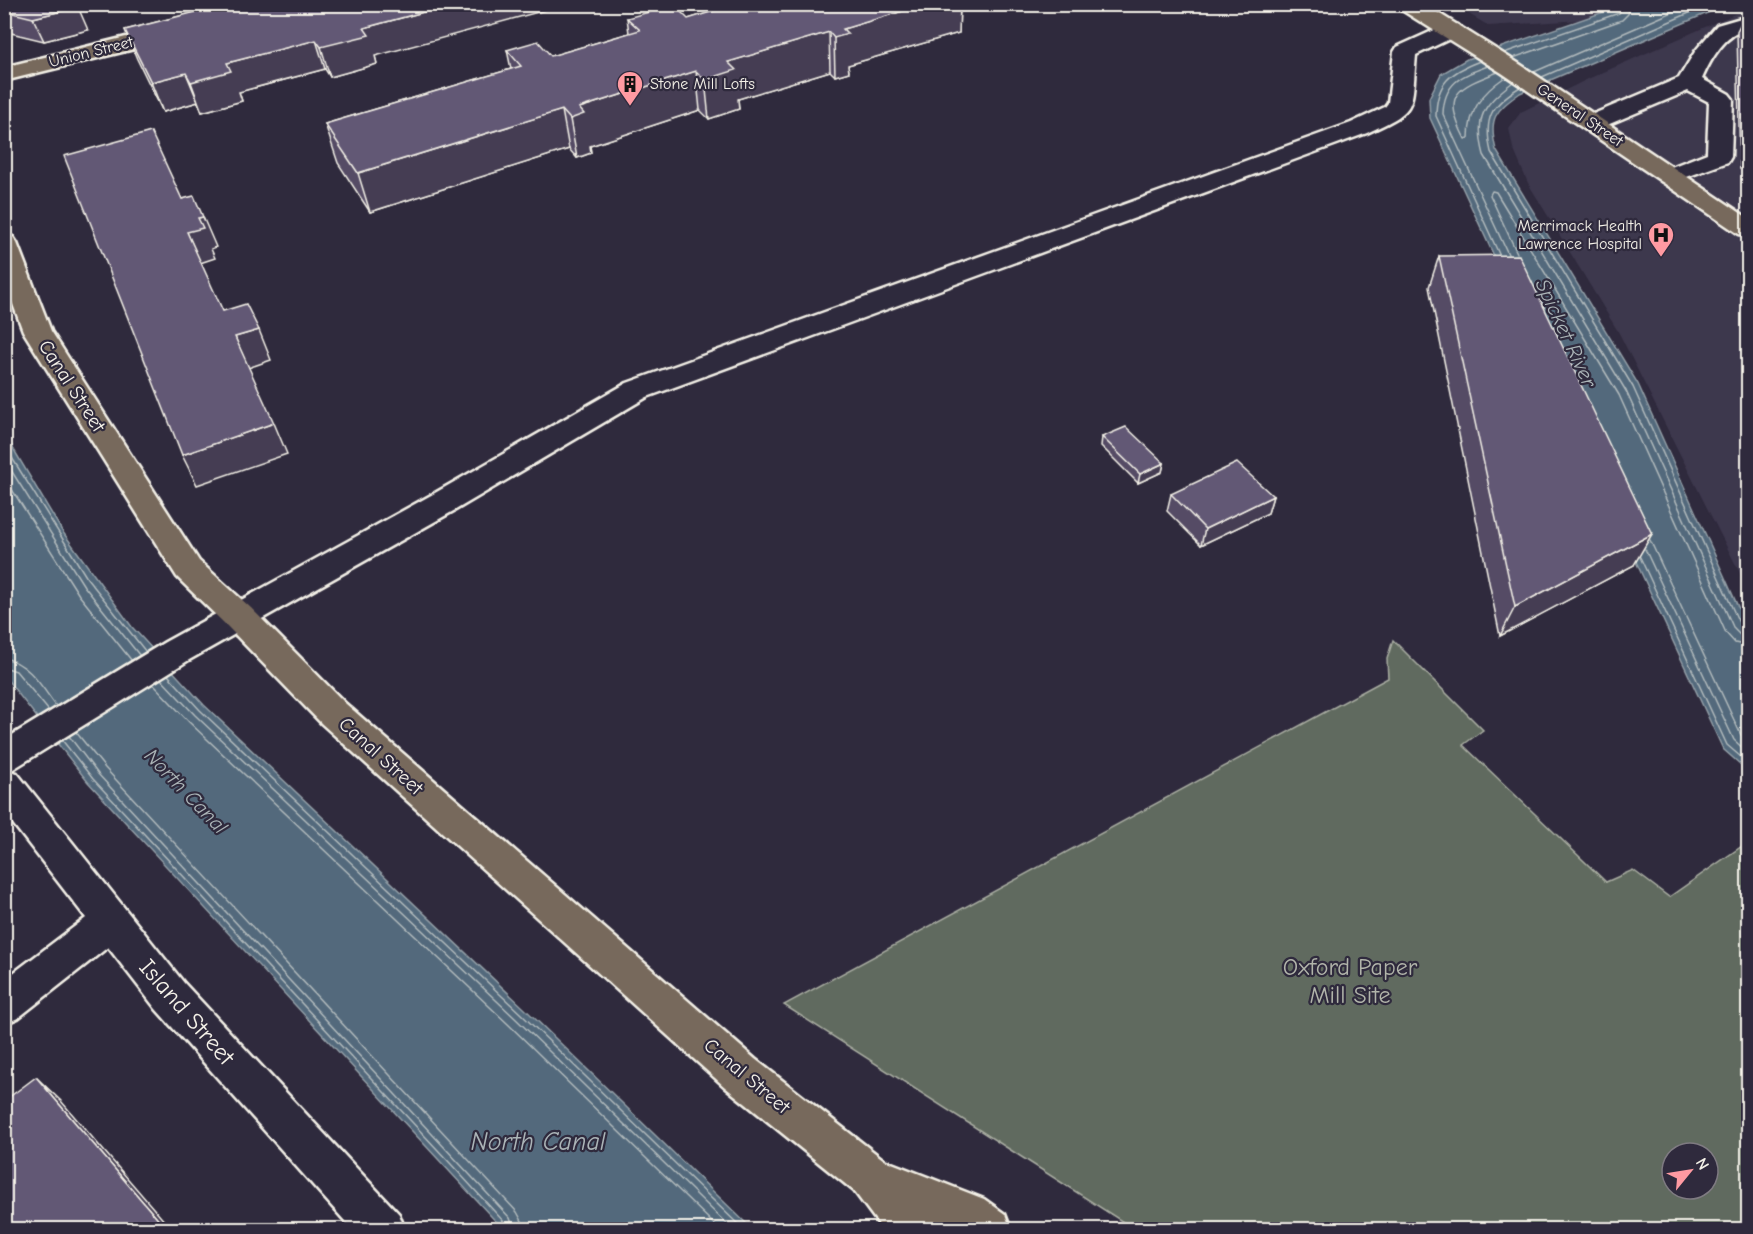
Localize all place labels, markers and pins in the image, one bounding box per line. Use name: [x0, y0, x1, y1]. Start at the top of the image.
building icon: Stone Mill Lofts: [615, 69, 645, 107]
place label: Stone Mill Lofts: [650, 75, 755, 93]
place label: Merrimack Health Lawrence Hospital: [1517, 217, 1642, 253]
hospital icon: Merrimack Health Lawrence Hospital: [1646, 220, 1676, 258]

